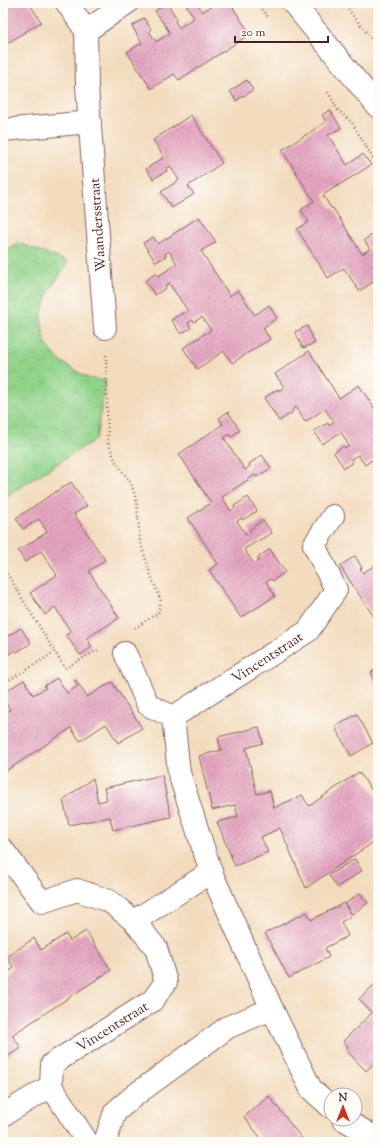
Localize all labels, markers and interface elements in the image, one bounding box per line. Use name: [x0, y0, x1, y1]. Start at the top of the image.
scale bar: [235, 18, 328, 44]
text: 20 m: [241, 24, 266, 42]
street label: Waandersstraat: [86, 177, 112, 272]
street label: Vincentstraat: [228, 628, 308, 689]
street label: Vincentstraat: [73, 998, 153, 1058]
north arrow: [323, 1087, 363, 1127]
text: N: [338, 1090, 348, 1106]

